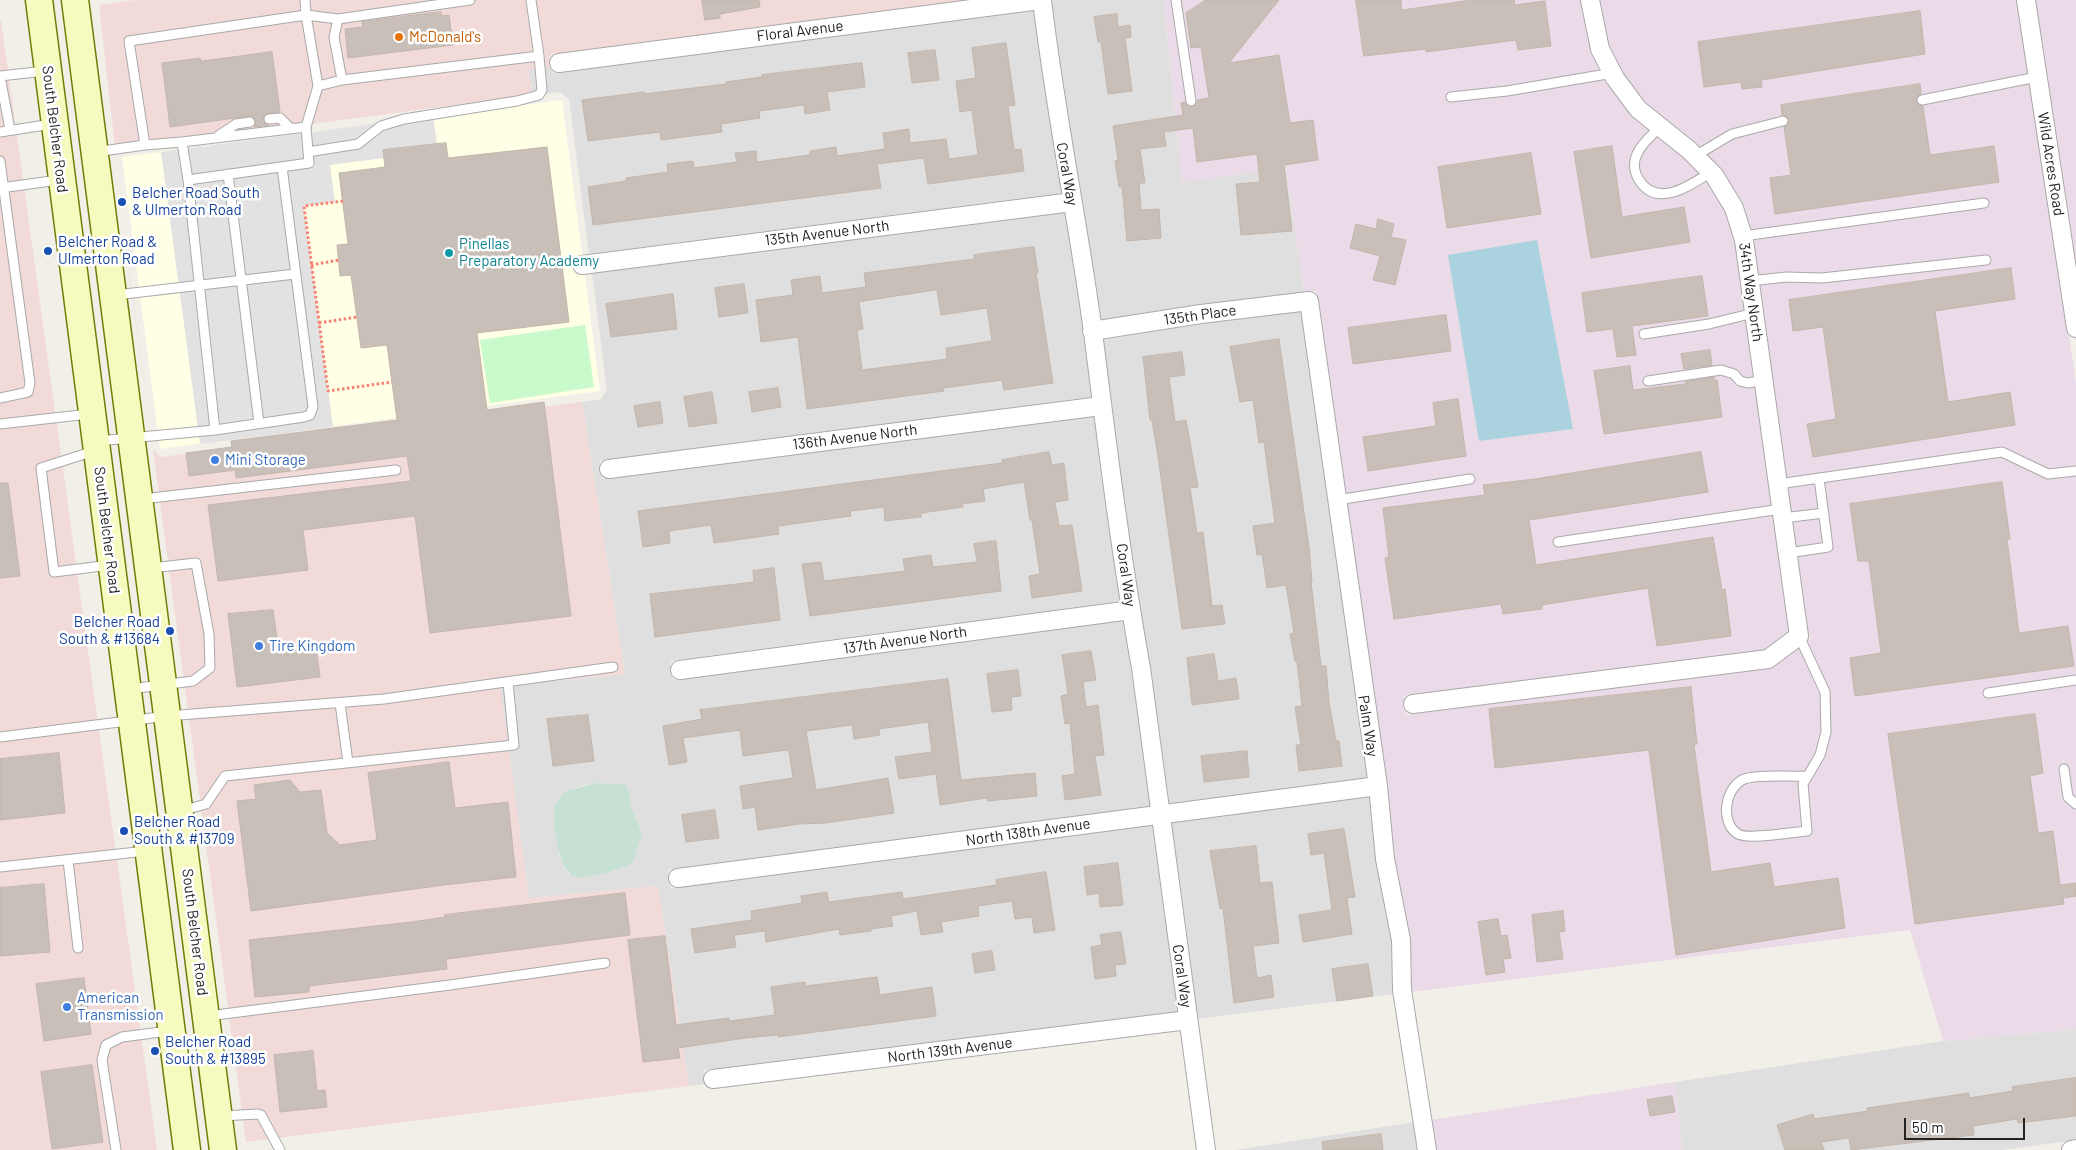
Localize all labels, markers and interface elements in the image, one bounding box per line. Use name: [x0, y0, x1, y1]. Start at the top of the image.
street label: Floral Avenue: [756, 17, 844, 45]
place label: McDonald's: [409, 28, 481, 46]
marker: McDonald's: [393, 31, 405, 43]
street label: South Belcher Road: [38, 64, 72, 194]
street label: Wild Acres Road: [2034, 111, 2068, 217]
street label: Coral Way: [1053, 141, 1081, 207]
place label: Belcher Road South & Ulmerton Road: [132, 184, 260, 219]
marker: Belcher Road South & Ulmerton Road: [116, 196, 128, 208]
street label: 135th Avenue North: [764, 216, 890, 250]
place label: Belcher Road & Ulmerton Road: [58, 233, 157, 268]
place label: Pinellas Preparatory Academy: [459, 235, 599, 270]
street label: 34th Way North: [1735, 241, 1767, 343]
marker: Belcher Road & Ulmerton Road: [42, 245, 54, 257]
marker: Pinellas Preparatory Academy: [443, 247, 455, 259]
street label: 135th Place: [1163, 301, 1237, 329]
street label: 136th Avenue North: [792, 420, 918, 454]
place label: Mini Storage: [225, 451, 306, 469]
marker: Mini Storage: [209, 454, 221, 466]
street label: South Belcher Road: [90, 465, 124, 595]
street label: Coral Way: [1113, 542, 1139, 608]
place label: Belcher Road South & #13684: [59, 613, 160, 648]
street label: 137th Avenue North: [842, 622, 968, 658]
marker: Belcher Road South & #13684: [164, 625, 176, 637]
place label: Tire Kingdom: [269, 637, 355, 655]
marker: Tire Kingdom: [253, 640, 265, 652]
street label: Palm Way: [1354, 694, 1382, 758]
place label: Belcher Road South & #13709: [134, 813, 235, 848]
street label: North 138th Avenue: [965, 814, 1091, 850]
marker: Belcher Road South & #13709: [118, 825, 130, 837]
street label: South Belcher Road: [178, 867, 212, 997]
street label: Coral Way: [1169, 943, 1195, 1009]
place label: American Transmission: [77, 989, 164, 1024]
marker: American Transmission: [61, 1001, 73, 1013]
place label: Belcher Road South & #13895: [165, 1033, 266, 1068]
street label: North 139th Avenue: [887, 1033, 1013, 1067]
marker: Belcher Road South & #13895: [149, 1045, 161, 1057]
scale bar: [1906, 1108, 2027, 1140]
text: 50 m: [1912, 1118, 1944, 1136]

